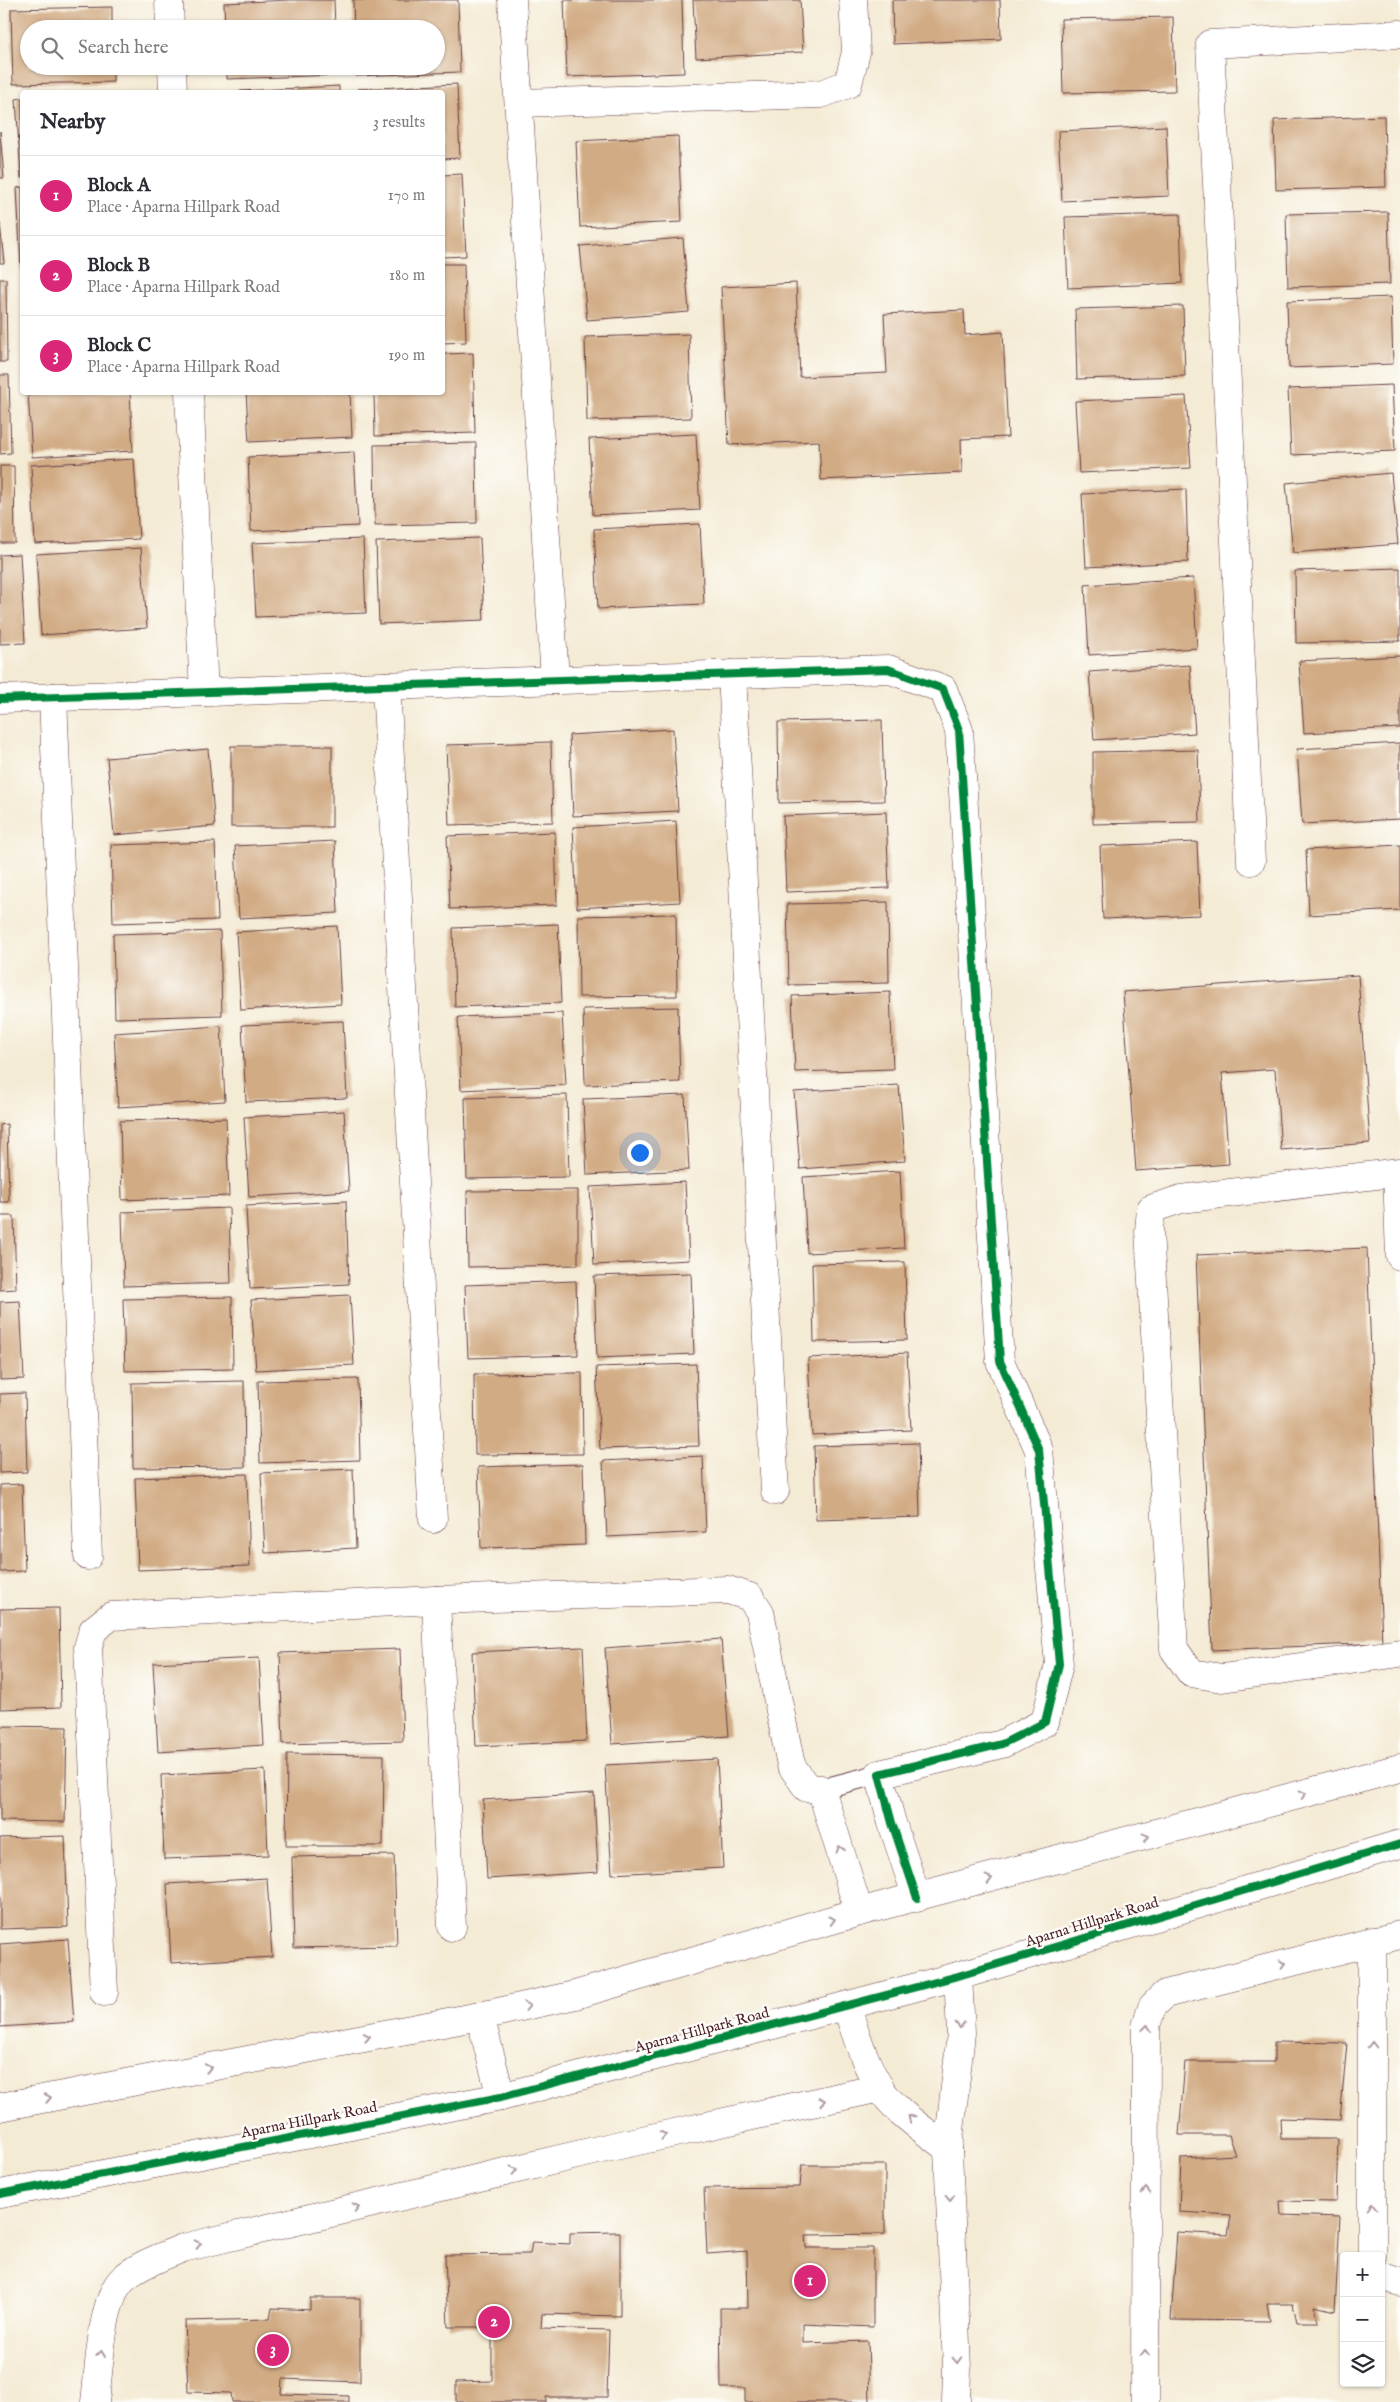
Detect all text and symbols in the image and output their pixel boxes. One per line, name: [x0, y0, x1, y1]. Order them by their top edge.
search box: [20, 20, 445, 75]
icon: search: [38, 34, 66, 62]
text: Search here: [78, 36, 169, 60]
text: Nearby: [40, 109, 105, 136]
text: 3 results: [373, 113, 425, 133]
text: Block A: [87, 174, 150, 198]
text: 1: [53, 186, 59, 206]
text: 170 m: [388, 186, 425, 206]
text: Place · Aparna Hillpark Road: [87, 198, 280, 218]
text: Block B: [87, 254, 150, 278]
text: 2: [52, 266, 60, 286]
text: 180 m: [389, 266, 425, 286]
text: Place · Aparna Hillpark Road: [87, 278, 280, 298]
text: Block C: [87, 334, 151, 358]
text: 3: [53, 346, 59, 366]
text: 190 m: [388, 346, 425, 366]
text: Place · Aparna Hillpark Road: [87, 358, 280, 378]
your location: [627, 1140, 653, 1166]
one-way arrow: [1298, 1790, 1307, 1800]
one-way arrow: [1142, 1832, 1150, 1842]
one-way arrow: [836, 1845, 846, 1853]
one-way arrow: [985, 1874, 994, 1885]
street label: Aparna Hillpark Road: [1022, 1892, 1162, 1952]
one-way arrow: [827, 1916, 836, 1926]
one-way arrow: [1278, 1959, 1287, 1970]
one-way arrow: [522, 2001, 531, 2012]
street label: Aparna Hillpark Road: [632, 2003, 772, 2057]
one-way arrow: [955, 2021, 966, 2029]
one-way arrow: [1141, 2024, 1152, 2032]
one-way arrow: [363, 2033, 372, 2043]
one-way arrow: [1367, 2040, 1377, 2048]
one-way arrow: [203, 2063, 212, 2073]
one-way arrow: [44, 2093, 52, 2103]
one-way arrow: [817, 2096, 826, 2107]
street label: Aparna Hillpark Road: [238, 2097, 380, 2143]
one-way arrow: [907, 2115, 916, 2124]
one-way arrow: [658, 2131, 667, 2141]
one-way arrow: [510, 2165, 519, 2176]
one-way arrow: [1141, 2187, 1151, 2194]
one-way arrow: [945, 2194, 956, 2202]
one-way arrow: [352, 2202, 361, 2213]
one-way arrow: [1367, 2203, 1377, 2210]
one-way arrow: [194, 2239, 203, 2250]
map controls: [1340, 2252, 1385, 2387]
button: +: [1340, 2252, 1385, 2297]
pin: 1: [794, 2262, 826, 2300]
button: −: [1340, 2297, 1385, 2342]
pin: 2: [478, 2303, 510, 2341]
pin: 3: [257, 2331, 289, 2369]
button: layers: [1340, 2342, 1385, 2387]
one-way arrow: [95, 2349, 106, 2357]
one-way arrow: [1140, 2349, 1150, 2357]
one-way arrow: [952, 2357, 962, 2365]

